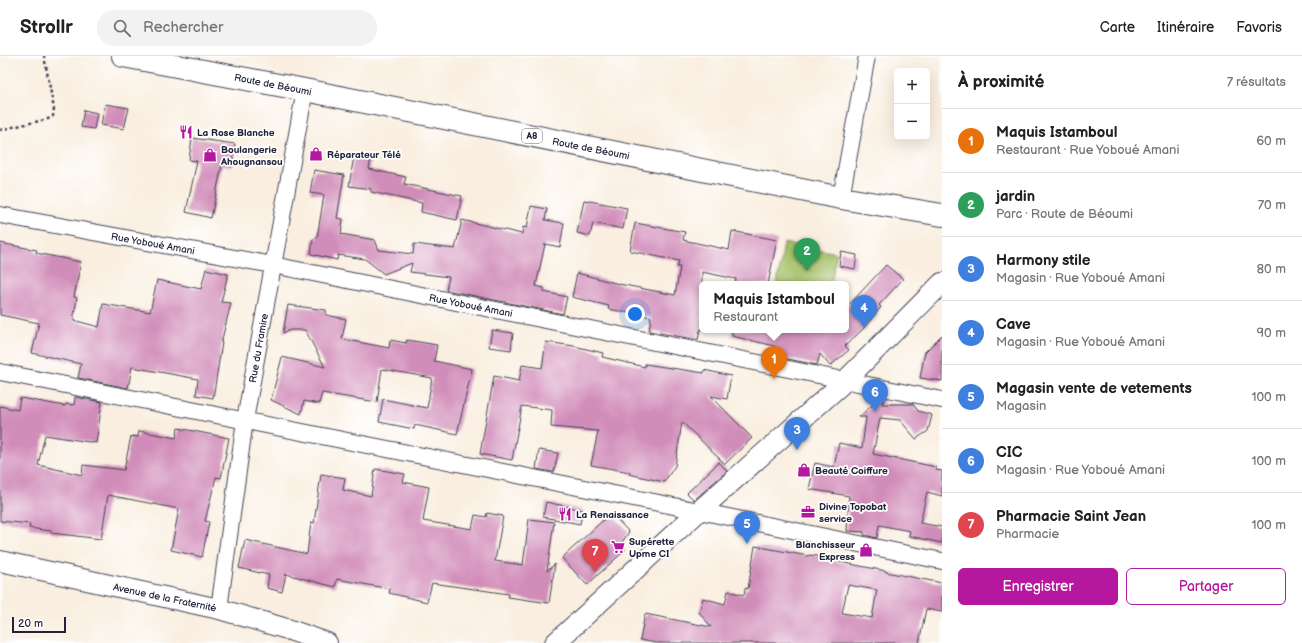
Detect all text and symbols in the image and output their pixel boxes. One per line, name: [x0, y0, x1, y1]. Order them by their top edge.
search box: [97, 10, 377, 46]
text: Strollr: [20, 16, 73, 39]
icon: search: [111, 17, 133, 39]
text: Rechercher: [143, 18, 223, 37]
text: Carte: [1100, 19, 1135, 36]
text: Itinéraire: [1157, 19, 1214, 36]
text: Favoris: [1236, 19, 1282, 36]
map controls: [894, 68, 930, 140]
button: +: [894, 68, 930, 104]
street label: Route de Béoumi: [233, 72, 313, 98]
text: À proximité: [958, 72, 1044, 92]
text: 7 résultats: [1227, 74, 1286, 90]
button: −: [894, 104, 930, 140]
text: Maquis Istamboul: [996, 123, 1117, 142]
restaurant icon: La Rose Blanche: [178, 124, 194, 140]
place label: La Rose Blanche: [197, 127, 275, 139]
road number: A8: [522, 129, 542, 143]
text: 1: [968, 133, 974, 149]
text: 60 m: [1256, 133, 1286, 149]
street label: Route de Béoumi: [551, 136, 631, 162]
text: Restaurant · Rue Yoboué Amani: [996, 142, 1180, 158]
place label: Boulangerie Ahougnansou: [220, 144, 283, 168]
shop icon: Réparateur Télé: [308, 146, 324, 162]
shop icon: Boulangerie Ahougnansou: [202, 147, 218, 163]
place label: Réparateur Télé: [327, 149, 401, 161]
text: jardin: [996, 187, 1035, 206]
text: 2: [967, 197, 975, 213]
text: 70 m: [1258, 197, 1286, 213]
text: Parc · Route de Béoumi: [996, 206, 1133, 222]
street label: Rue Yoboué Amani: [110, 231, 196, 257]
pin: 2: [794, 238, 820, 271]
text: Harmony stile: [996, 251, 1090, 270]
text: 3: [967, 261, 975, 277]
text: 80 m: [1257, 261, 1286, 277]
text: Magasin · Rue Yoboué Amani: [996, 270, 1165, 286]
popup: [699, 281, 849, 333]
text: Maquis Istamboul: [713, 290, 835, 309]
street label: Rue Yoboué Amani: [428, 292, 514, 320]
pin: 4: [851, 295, 877, 328]
your location: [625, 304, 645, 324]
text: Restaurant: [713, 309, 778, 325]
street label: Rue du Framire: [247, 312, 271, 384]
text: Cave: [996, 315, 1031, 334]
text: 4: [967, 325, 975, 341]
text: 90 m: [1257, 325, 1286, 341]
text: Magasin · Rue Yoboué Amani: [996, 334, 1165, 350]
pin: 1: [761, 346, 787, 379]
pin: 6: [862, 379, 888, 412]
text: Magasin vente de vetements: [996, 379, 1192, 398]
text: 5: [967, 389, 975, 405]
text: 100 m: [1251, 389, 1286, 405]
text: Magasin: [996, 398, 1046, 414]
pin: 3: [784, 417, 810, 450]
text: CIC: [996, 443, 1022, 462]
text: 6: [967, 453, 975, 469]
text: 100 m: [1251, 453, 1286, 469]
shop icon: Beauté Coiffure: [796, 462, 812, 478]
text: Magasin · Rue Yoboué Amani: [996, 462, 1165, 478]
place label: Beauté Coiffure: [815, 465, 888, 477]
place label: Divine Topobat service: [819, 501, 887, 525]
office icon: Divine Topobat service: [800, 504, 816, 520]
restaurant icon: La Renaissance: [557, 506, 573, 522]
text: Pharmacie Saint Jean: [996, 507, 1146, 526]
place label: La Renaissance: [576, 509, 649, 521]
pin: 5: [734, 511, 760, 544]
text: 7: [967, 517, 975, 533]
text: 100 m: [1251, 517, 1286, 533]
text: Pharmacie: [996, 526, 1059, 542]
place label: Supérette Upme CI: [629, 536, 674, 560]
pin: 7: [582, 539, 608, 572]
supermarket icon: Supérette Upme CI: [610, 539, 626, 555]
place label: Blanchisseur Express: [796, 539, 856, 563]
shop icon: Blanchisseur Express: [858, 542, 874, 558]
button: Enregistrer: [958, 568, 1118, 605]
button: Partager: [1126, 568, 1286, 605]
street label: Avenue de la Fraternité: [112, 581, 218, 615]
scale bar: [12, 615, 66, 634]
text: 20 m: [18, 617, 43, 630]

